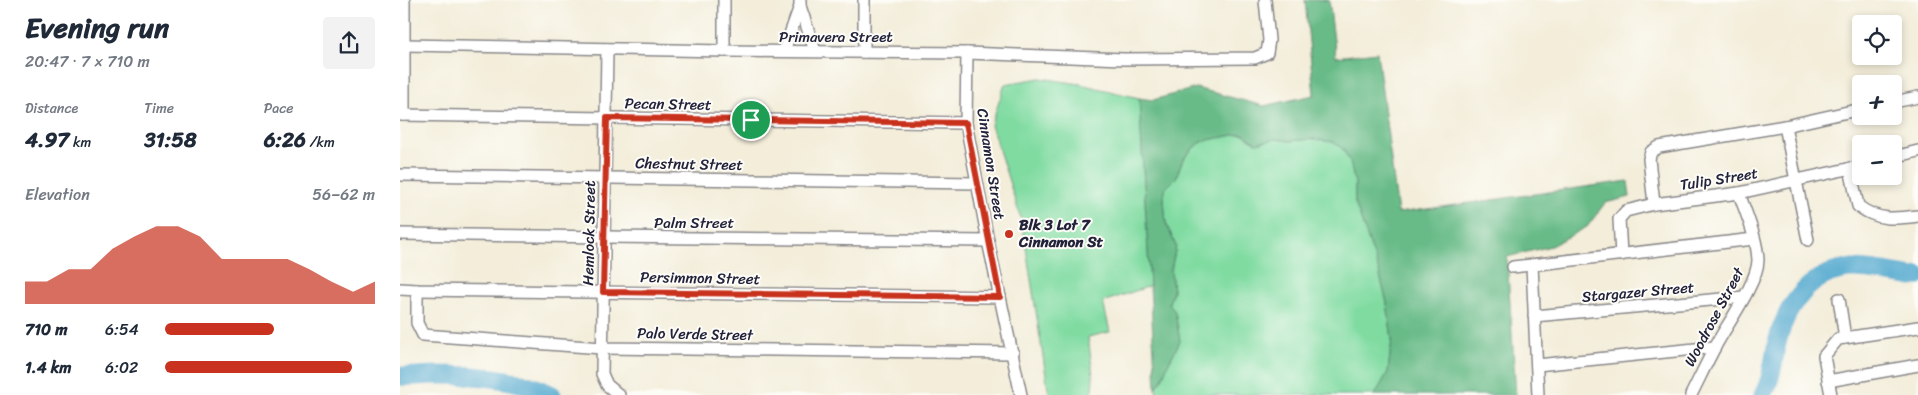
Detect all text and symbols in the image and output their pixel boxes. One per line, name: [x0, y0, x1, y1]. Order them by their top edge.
text: Evening run: [25, 3, 169, 52]
map controls: [1852, 15, 1902, 185]
button: locate: [1852, 15, 1902, 65]
button: share: [323, 17, 375, 69]
street label: Primavera Street: [779, 24, 893, 50]
text: 20:47 · 7 × 710 m: [25, 47, 150, 76]
button: +: [1852, 75, 1902, 125]
street label: Pecan Street: [624, 90, 712, 118]
text: Distance: [25, 96, 78, 121]
text: Time: [144, 96, 174, 121]
text: Pace: [264, 96, 293, 121]
pin: [730, 99, 772, 141]
icon: arrive: [737, 106, 765, 134]
street label: Cinnamon Street: [969, 107, 1013, 222]
text: 4.97: [25, 121, 69, 159]
text: 31:58: [144, 121, 197, 159]
text: 6:26: [264, 121, 306, 159]
text: km: [69, 130, 91, 155]
text: /km: [306, 130, 335, 155]
button: −: [1852, 135, 1902, 185]
street label: Chestnut Street: [635, 150, 743, 178]
street label: Tulip Street: [1678, 160, 1760, 198]
text: Elevation: [25, 180, 90, 209]
text: 56–62 m: [312, 180, 375, 209]
street label: Hemlock Street: [575, 180, 603, 286]
street label: Palm Street: [654, 210, 734, 236]
place label: Blk 3 Lot 7 Cinnamon St: [1018, 212, 1104, 255]
marker: Blk 3 Lot 7 Cinnamon St: [1003, 228, 1015, 240]
street label: Woodrose Street: [1677, 262, 1752, 371]
street label: Persimmon Street: [640, 264, 761, 292]
street label: Stargazer Street: [1581, 274, 1696, 310]
text: 710 m: [25, 315, 68, 344]
text: 6:54: [105, 315, 139, 344]
street label: Palo Verde Street: [637, 320, 754, 348]
text: 1.4 km: [25, 353, 72, 382]
text: 6:02: [105, 353, 138, 382]

